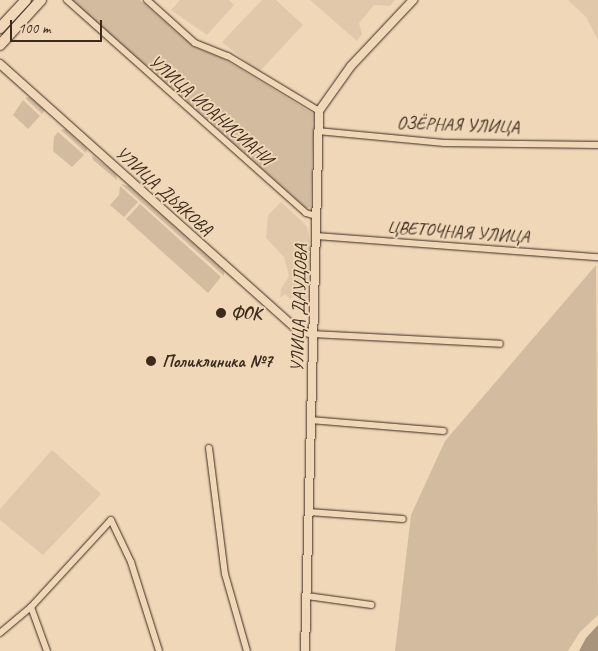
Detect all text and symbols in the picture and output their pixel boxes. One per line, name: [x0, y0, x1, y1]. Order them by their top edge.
scale bar: [12, 10, 105, 42]
text: 100 m: [18, 19, 50, 38]
street label: УЛИЦА ИОАНИСИАНИ: [145, 50, 277, 170]
street label: ОЗЁРНАЯ УЛИЦА: [397, 112, 519, 138]
street label: УЛИЦА ДЬЯКОВА: [111, 142, 217, 240]
street label: ЦВЕТОЧНАЯ УЛИЦА: [386, 216, 530, 248]
street label: УЛИЦА ДАУДОВА: [286, 243, 312, 373]
place label: ФОК: [231, 302, 262, 324]
marker: ФОК: [215, 307, 227, 319]
place label: Поликлиника №7: [162, 350, 272, 372]
marker: Поликлиника №7: [144, 354, 158, 368]

